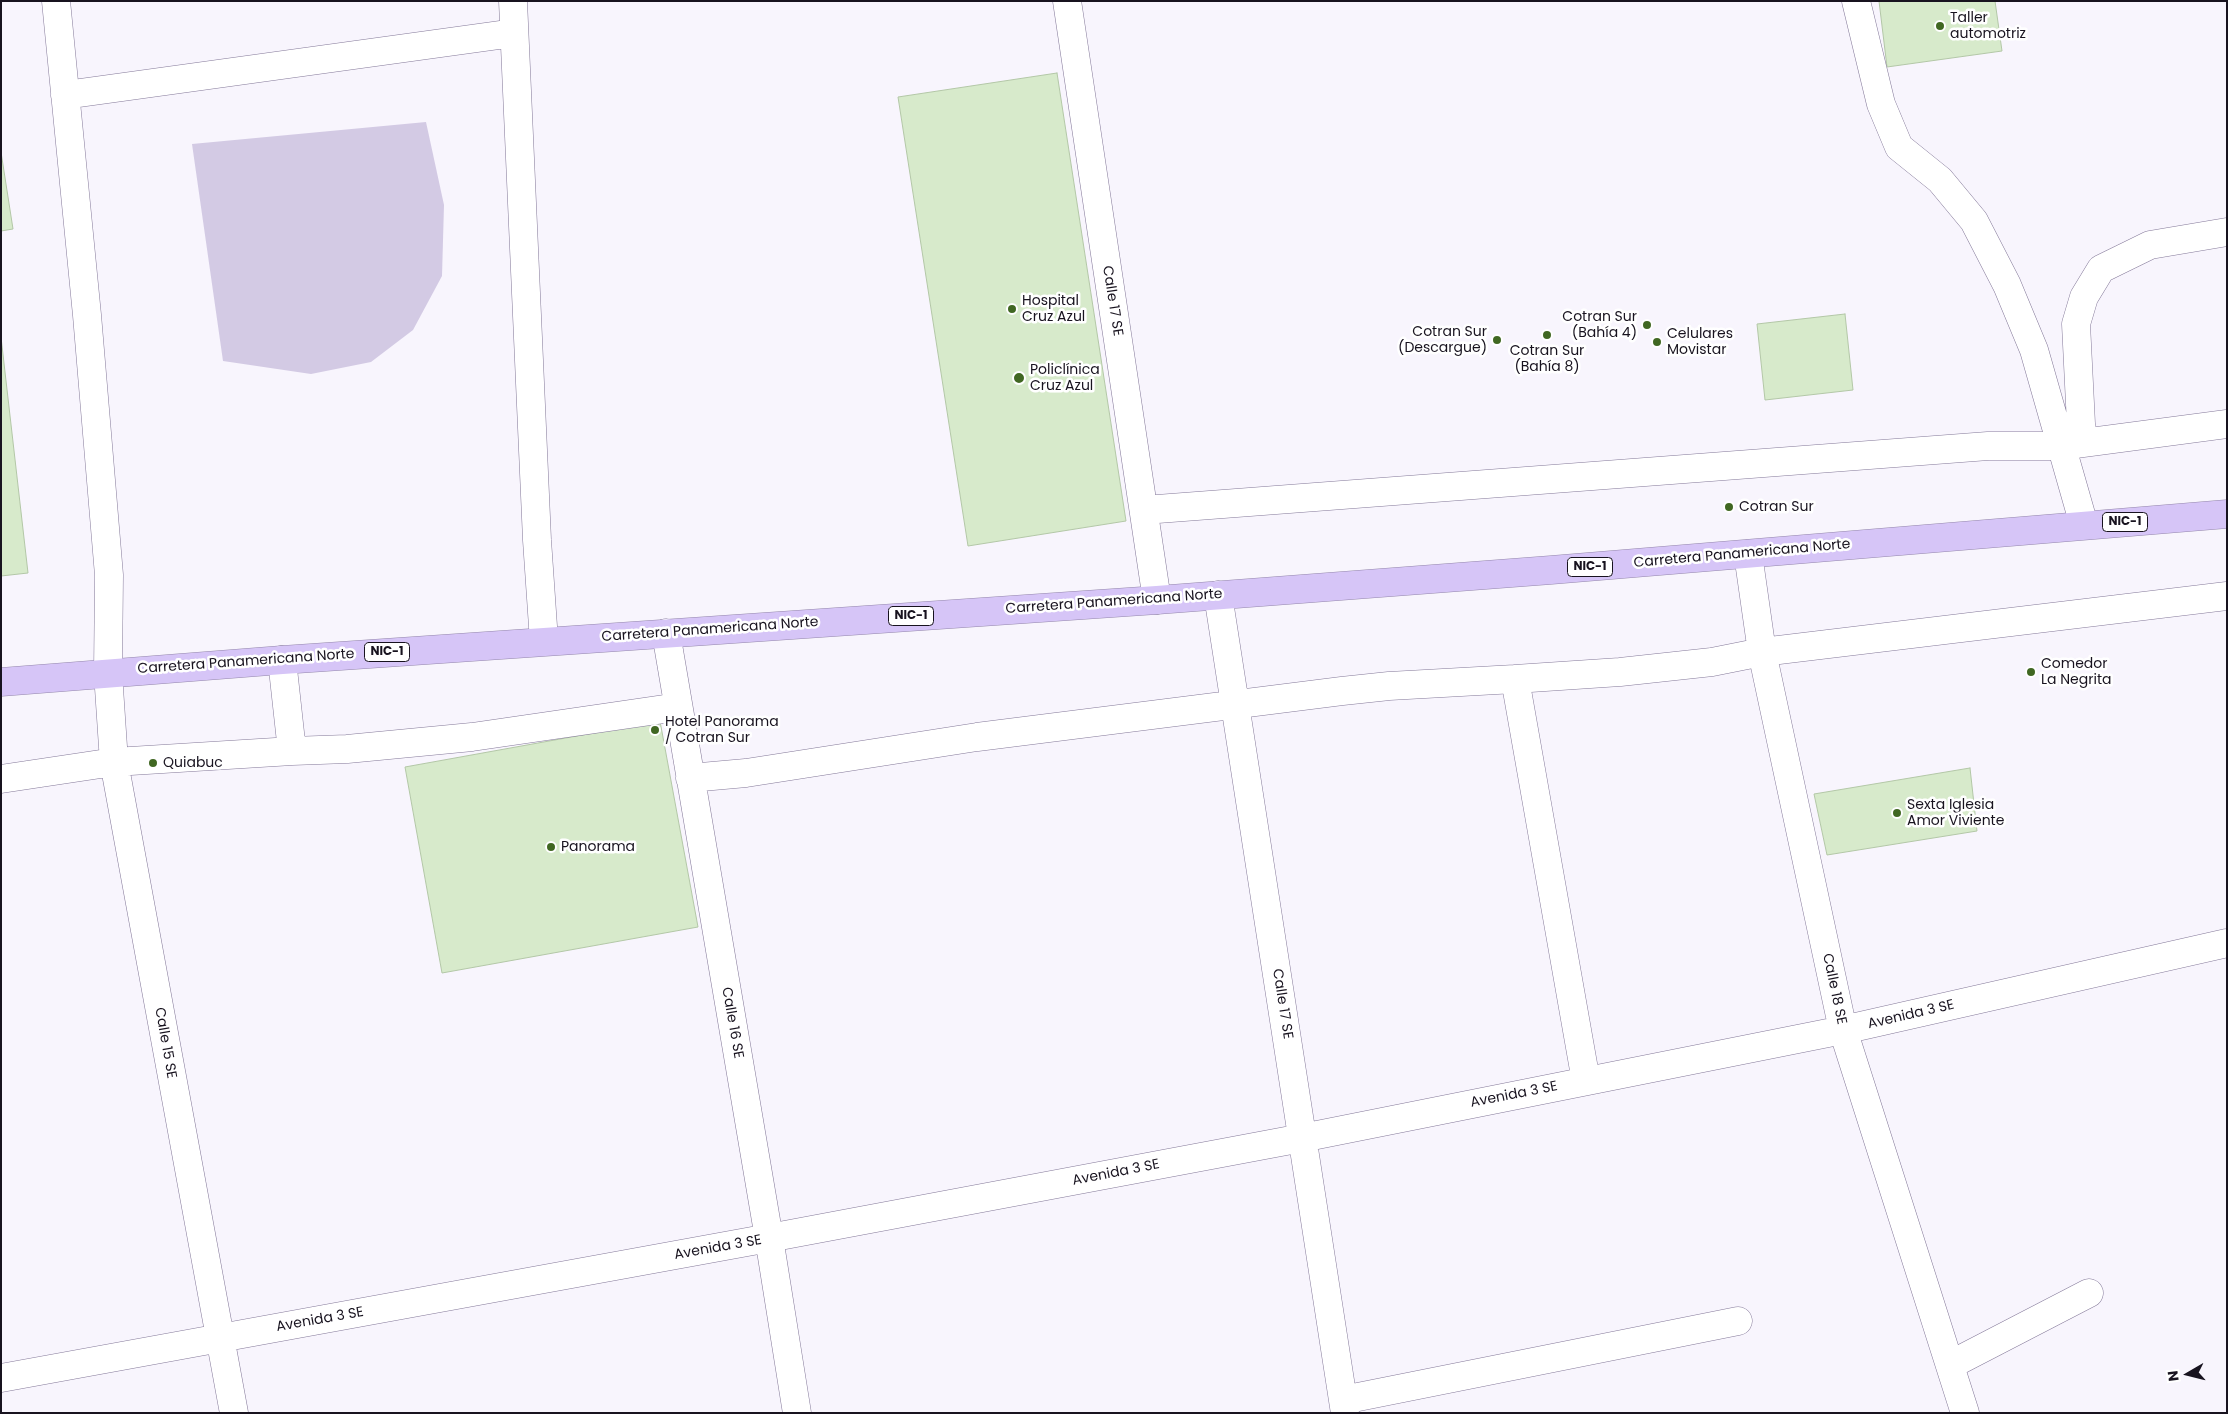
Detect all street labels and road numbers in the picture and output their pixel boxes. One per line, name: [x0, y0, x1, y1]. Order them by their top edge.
street label: Calle 17 SE: [1098, 265, 1126, 337]
road number: NIC-1: [2102, 512, 2148, 532]
street label: Carretera Panamericana Norte: [1633, 536, 1851, 572]
road number: NIC-1: [1568, 558, 1612, 576]
street label: Carretera Panamericana Norte: [1005, 586, 1223, 618]
road number: NIC-1: [888, 606, 934, 626]
street label: Carretera Panamericana Norte: [601, 614, 819, 646]
road number: NIC-1: [364, 642, 410, 662]
street label: Carretera Panamericana Norte: [137, 646, 355, 678]
street label: Calle 18 SE: [1818, 952, 1850, 1026]
street label: Calle 17 SE: [1268, 968, 1296, 1040]
street label: Calle 16 SE: [717, 986, 747, 1060]
street label: Avenida 3 SE: [1866, 997, 1956, 1033]
street label: Calle 15 SE: [150, 1006, 180, 1080]
street label: Avenida 3 SE: [1469, 1078, 1559, 1112]
street label: Avenida 3 SE: [1071, 1156, 1161, 1190]
street label: Avenida 3 SE: [673, 1232, 763, 1264]
street label: Avenida 3 SE: [275, 1304, 365, 1336]

